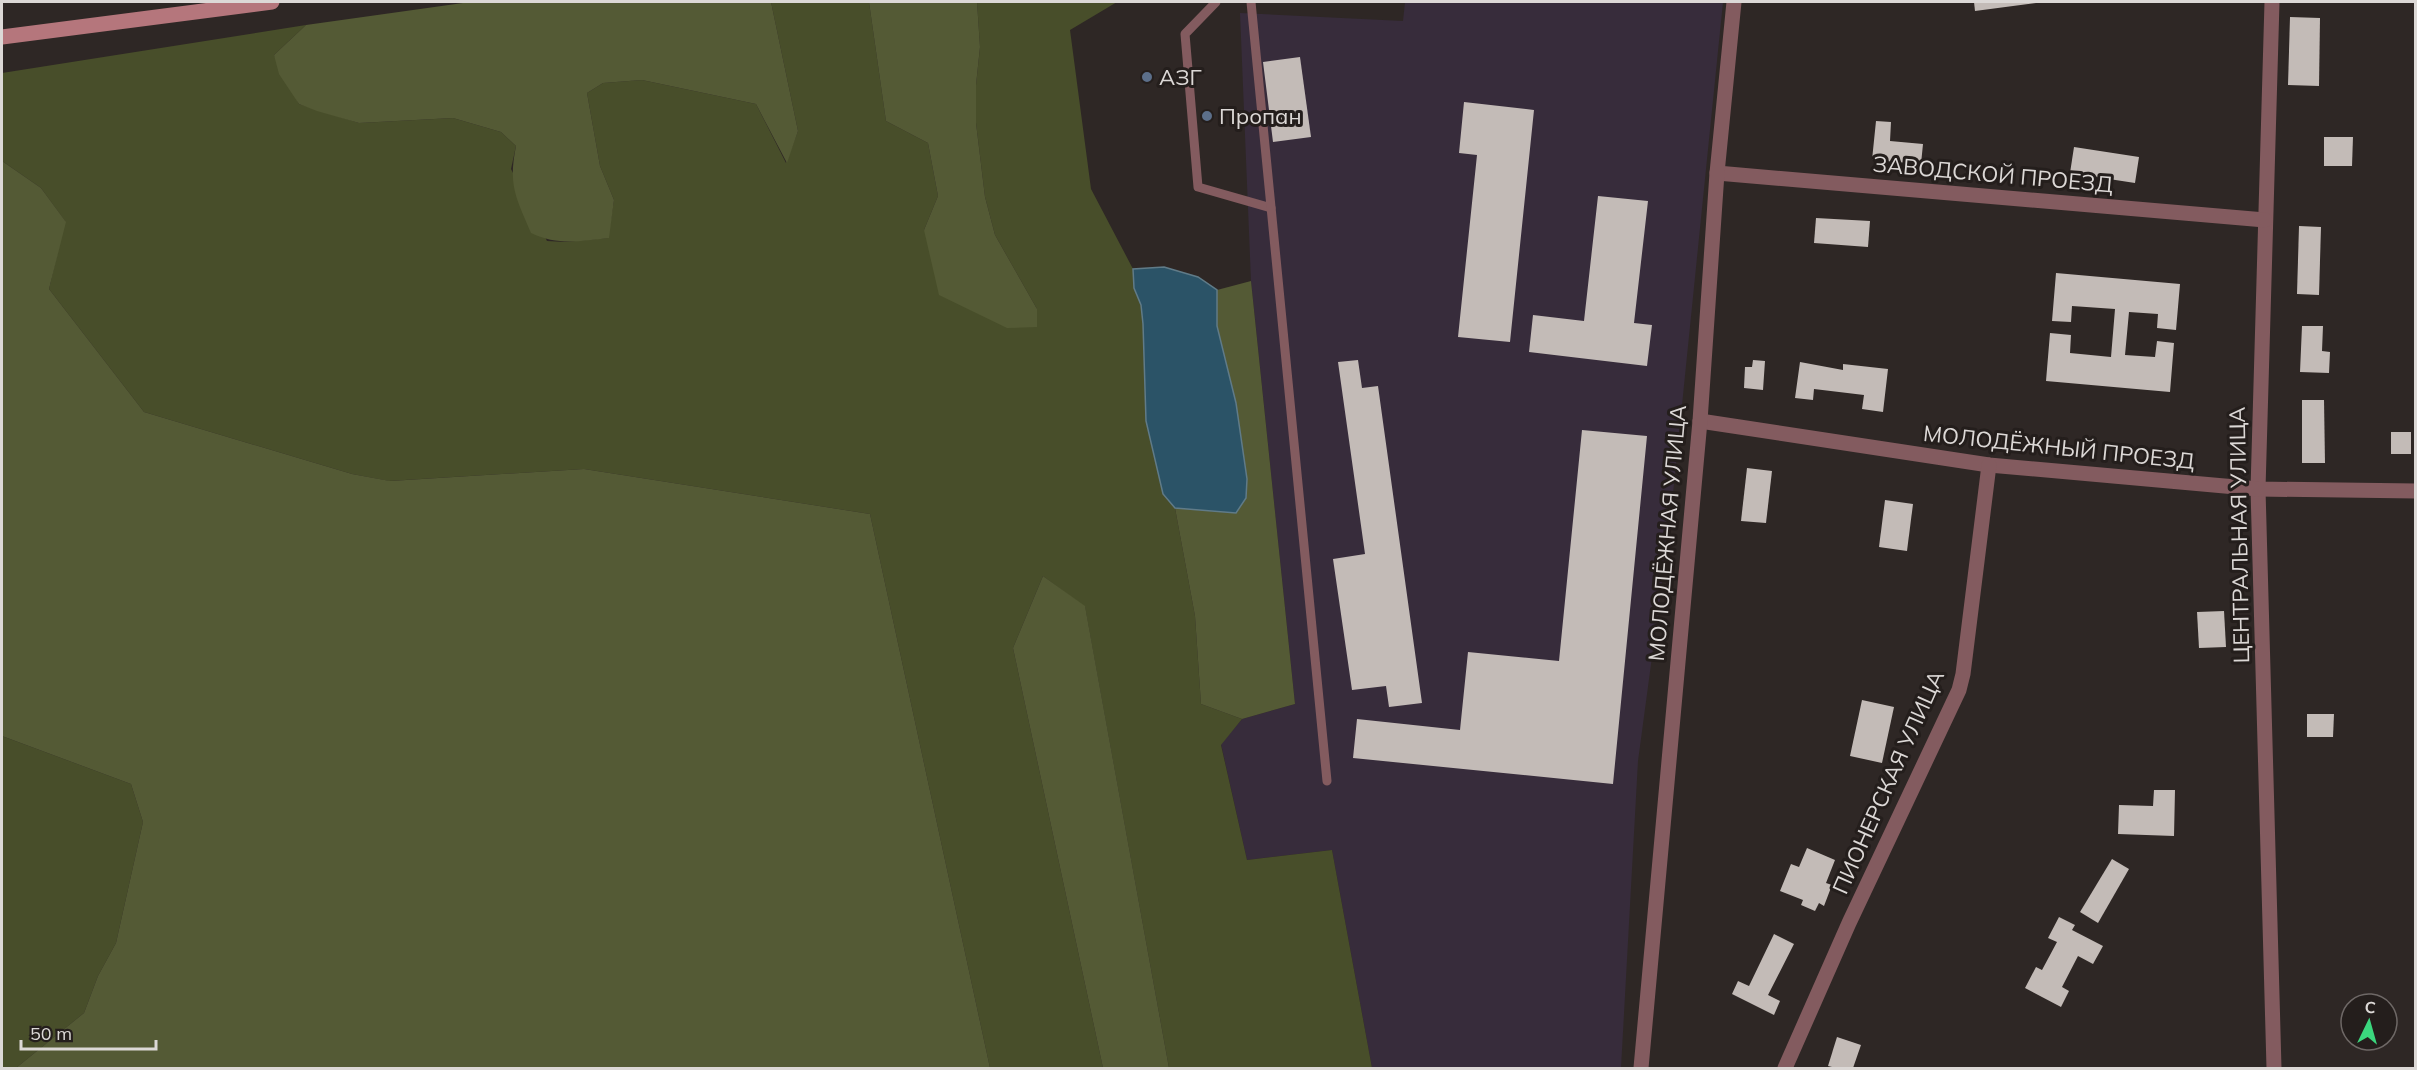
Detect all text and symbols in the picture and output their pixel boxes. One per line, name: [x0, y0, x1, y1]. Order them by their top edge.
place label: АЗГ: [1159, 63, 1202, 91]
marker: АЗГ: [1140, 70, 1154, 84]
place label: Пропан: [1219, 102, 1302, 130]
marker: Пропан: [1200, 109, 1214, 123]
street label: ЗАВОДСКОЙ ПРОЕЗД: [1872, 150, 2115, 198]
street label: МОЛОДЁЖНАЯ УЛИЦА: [1642, 404, 1692, 662]
street label: ЦЕНТРАЛЬНАЯ УЛИЦА: [2223, 406, 2255, 664]
street label: МОЛОДЁЖНЫЙ ПРОЕЗД: [1922, 419, 2196, 475]
street label: ПИОНЕРСКАЯ УЛИЦА: [1826, 666, 1950, 898]
north arrow: [2339, 992, 2399, 1052]
text: С: [2364, 997, 2377, 1017]
scale bar: [21, 1013, 156, 1051]
text: 50 m: [30, 1022, 72, 1045]

